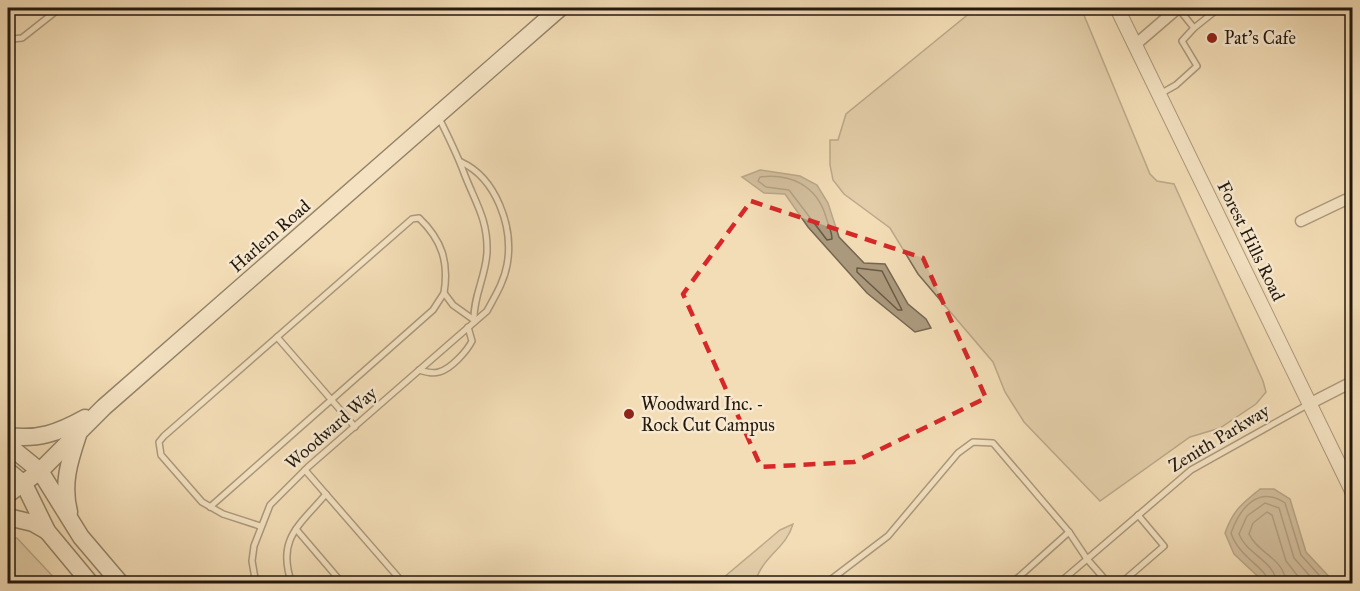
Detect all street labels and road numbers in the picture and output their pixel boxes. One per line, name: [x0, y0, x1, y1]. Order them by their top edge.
street label: Forest Hills Road: [1213, 178, 1289, 304]
street label: Harlem Road: [225, 195, 315, 277]
street label: Woodward Way: [281, 382, 382, 474]
street label: Zenith Parkway: [1165, 399, 1274, 477]

